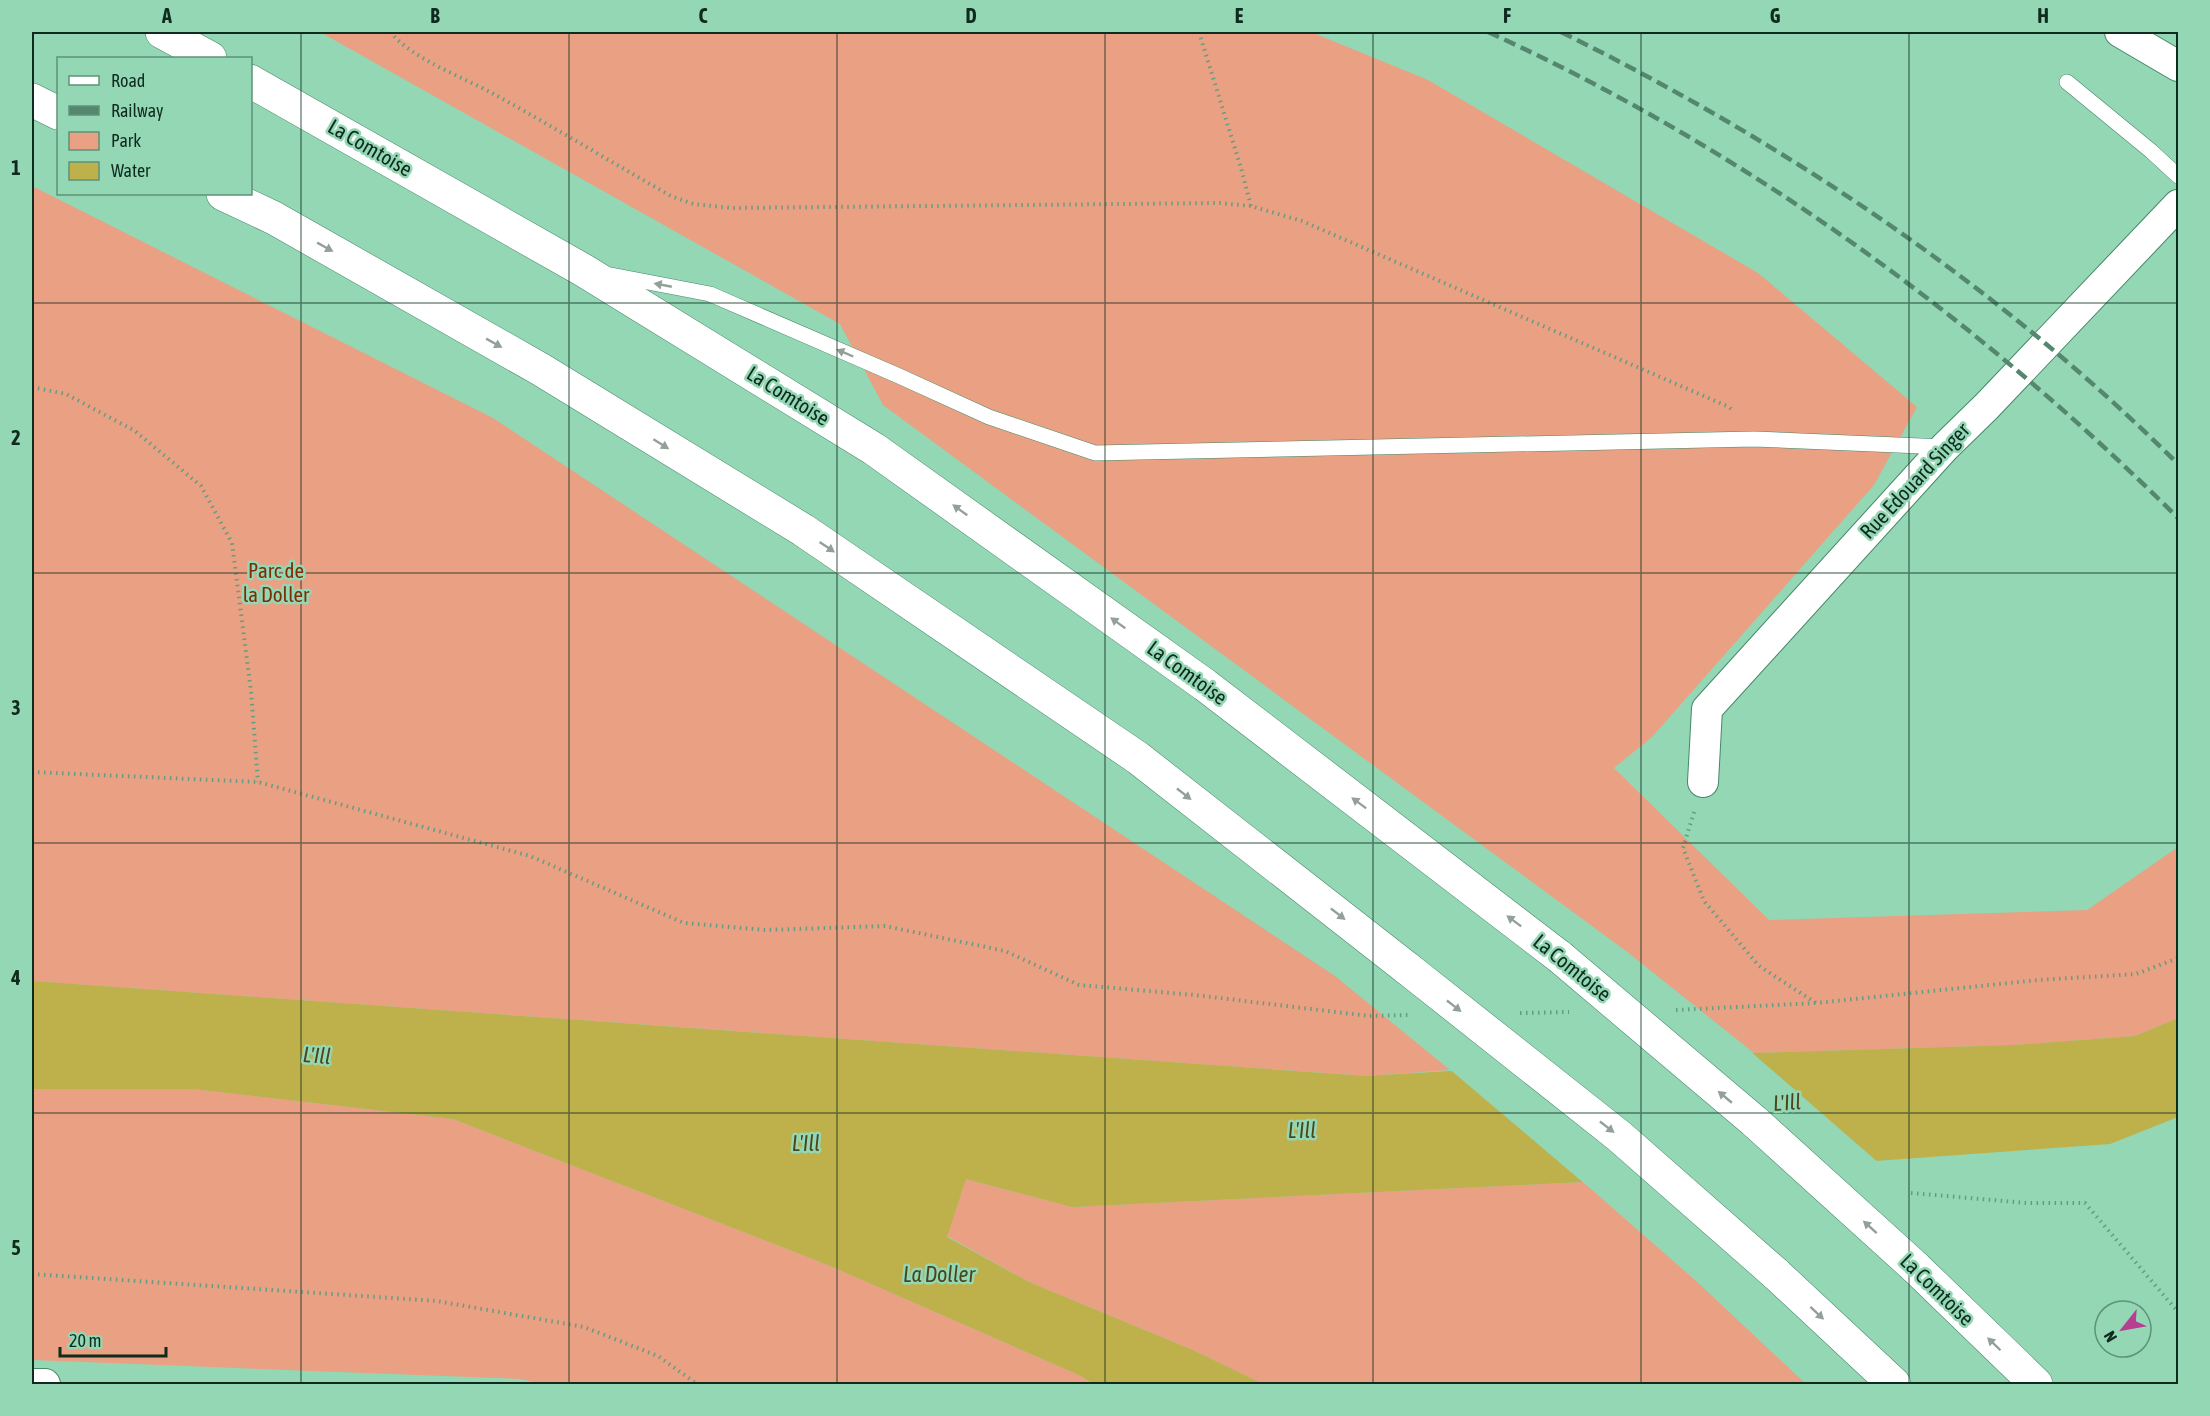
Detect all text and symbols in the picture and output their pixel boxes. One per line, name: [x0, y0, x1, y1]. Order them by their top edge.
text: A: [161, 4, 172, 27]
text: B: [430, 4, 440, 27]
text: C: [699, 4, 708, 27]
text: D: [965, 4, 977, 27]
text: E: [1235, 4, 1244, 27]
text: F: [1503, 4, 1511, 27]
text: G: [1770, 4, 1781, 27]
text: H: [2037, 4, 2049, 27]
legend: [57, 57, 252, 195]
text: Road: [111, 70, 145, 91]
text: Railway: [111, 100, 163, 121]
street label: La Comtoise: [324, 114, 417, 181]
text: Park: [111, 130, 141, 151]
text: 1: [11, 156, 21, 179]
text: Water: [111, 160, 151, 181]
one-way arrow: [316, 242, 333, 252]
one-way arrow: [654, 280, 673, 289]
one-way arrow: [486, 338, 503, 348]
one-way arrow: [837, 348, 854, 357]
street label: La Comtoise: [743, 360, 834, 430]
street label: Rue Edouard Singer: [1855, 417, 1974, 543]
text: 2: [11, 426, 21, 449]
one-way arrow: [653, 438, 670, 449]
one-way arrow: [952, 504, 968, 516]
one-way arrow: [819, 541, 835, 552]
park label: Parc de la Doller: [243, 558, 310, 606]
one-way arrow: [1111, 618, 1126, 630]
street label: La Comtoise: [1143, 635, 1232, 709]
text: 3: [11, 696, 21, 719]
one-way arrow: [1177, 787, 1192, 799]
one-way arrow: [1351, 797, 1366, 809]
one-way arrow: [1330, 908, 1345, 920]
one-way arrow: [1506, 916, 1521, 928]
street label: La Comtoise: [1529, 929, 1616, 1006]
text: 4: [10, 966, 21, 989]
one-way arrow: [1446, 999, 1462, 1012]
water label: L'Ill: [302, 1041, 332, 1069]
water label: L'Ill: [1772, 1088, 1802, 1116]
one-way arrow: [1718, 1091, 1733, 1104]
water label: L'Ill: [1288, 1117, 1316, 1143]
one-way arrow: [1599, 1120, 1614, 1132]
water label: L'Ill: [792, 1130, 820, 1156]
one-way arrow: [1863, 1220, 1878, 1234]
text: 5: [11, 1236, 21, 1259]
street label: La Comtoise: [1896, 1248, 1979, 1330]
water label: La Doller: [903, 1261, 977, 1287]
north arrow: [2093, 1299, 2153, 1359]
one-way arrow: [1810, 1306, 1825, 1320]
scale bar: [60, 1320, 166, 1358]
text: N: [2100, 1328, 2120, 1345]
text: 20 m: [69, 1330, 101, 1351]
one-way arrow: [1987, 1337, 2001, 1351]

